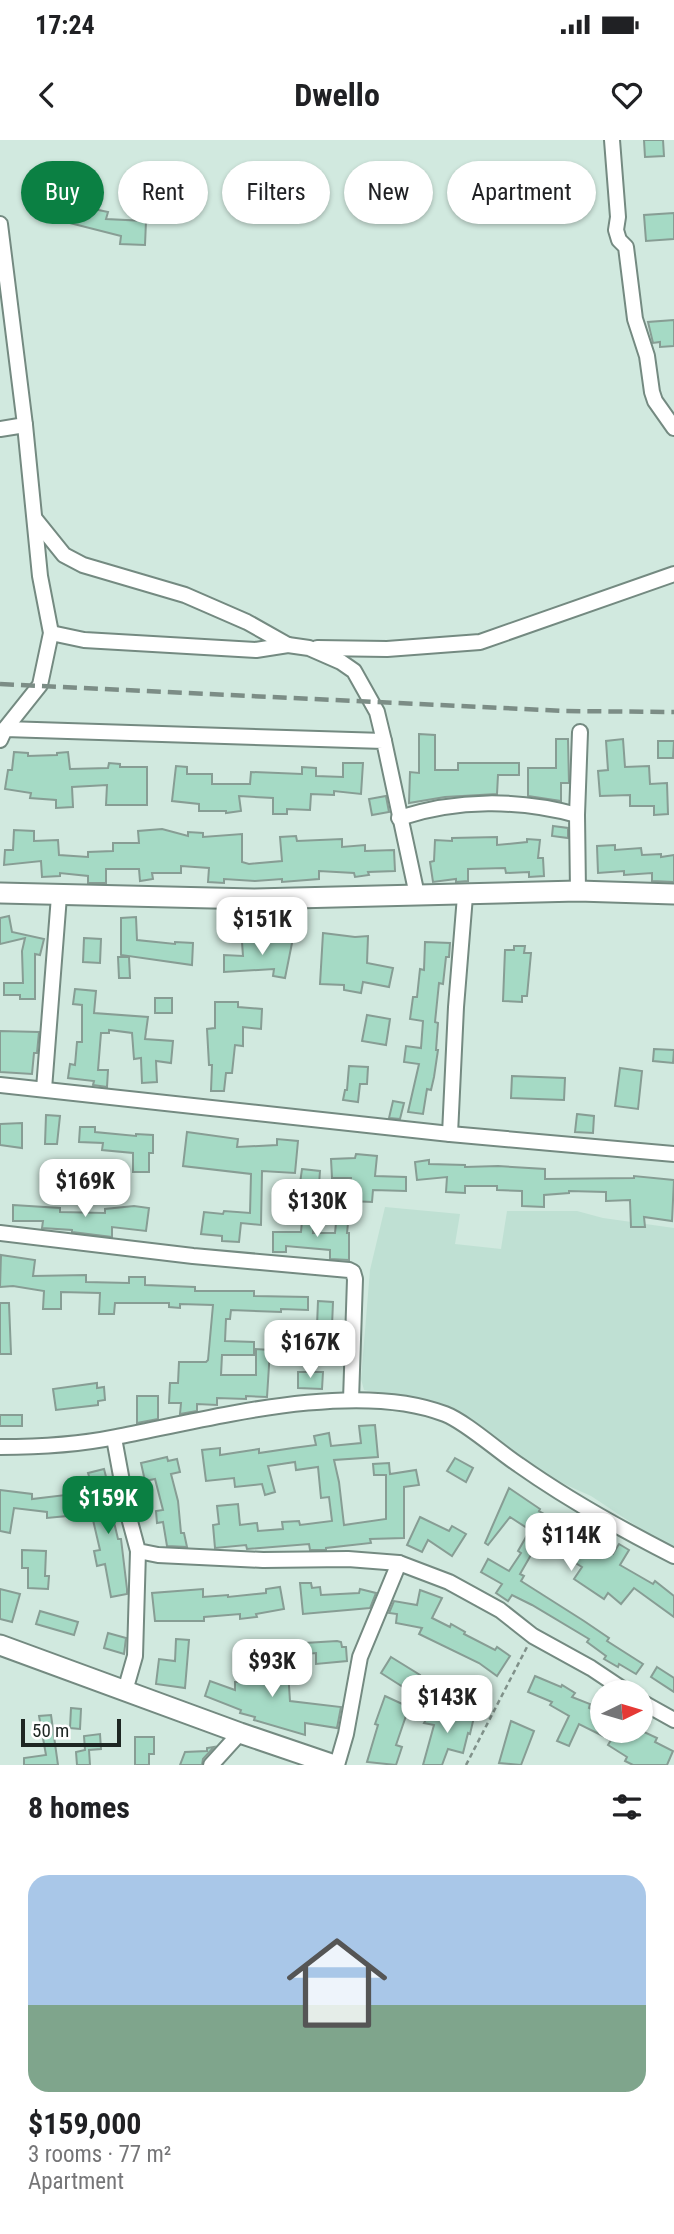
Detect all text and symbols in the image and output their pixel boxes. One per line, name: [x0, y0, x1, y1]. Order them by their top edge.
text: 17:24: [35, 10, 95, 40]
icon: back: [28, 76, 66, 114]
text: Dwello: [294, 76, 380, 114]
icon: heart: [608, 76, 646, 114]
chip: Buy: [21, 161, 104, 224]
chip: Rent: [118, 161, 208, 224]
chip: Filters: [222, 161, 330, 224]
chip: New: [344, 161, 433, 224]
chip: Apartment: [447, 161, 596, 224]
pin: $151K: [213, 898, 311, 957]
text: $151K: [232, 906, 292, 933]
pin: $169K: [36, 1160, 134, 1219]
text: $169K: [55, 1168, 115, 1195]
pin: $130K: [268, 1180, 366, 1239]
text: $130K: [287, 1188, 347, 1215]
pin: $167K: [261, 1320, 359, 1380]
text: $167K: [280, 1329, 340, 1356]
pin: $159K: [59, 1476, 157, 1536]
text: $159K: [78, 1485, 138, 1512]
pin: $114K: [522, 1514, 620, 1573]
text: $114K: [541, 1522, 601, 1549]
pin: $93K: [231, 1640, 313, 1699]
text: $93K: [248, 1648, 296, 1675]
pin: $143K: [398, 1676, 496, 1735]
north arrow: [590, 1680, 653, 1743]
map controls: [590, 1680, 653, 1743]
text: $143K: [417, 1684, 477, 1711]
scale bar: [21, 1716, 121, 1748]
text: 50 m: [32, 1719, 69, 1742]
icon: filters: [608, 1788, 646, 1826]
text: 8 homes: [28, 1790, 130, 1825]
icon: home: [274, 1920, 400, 2046]
text: $159,000: [28, 2106, 141, 2141]
text: 3 rooms · 77 m²: [28, 2141, 171, 2168]
text: Apartment: [28, 2168, 124, 2195]

